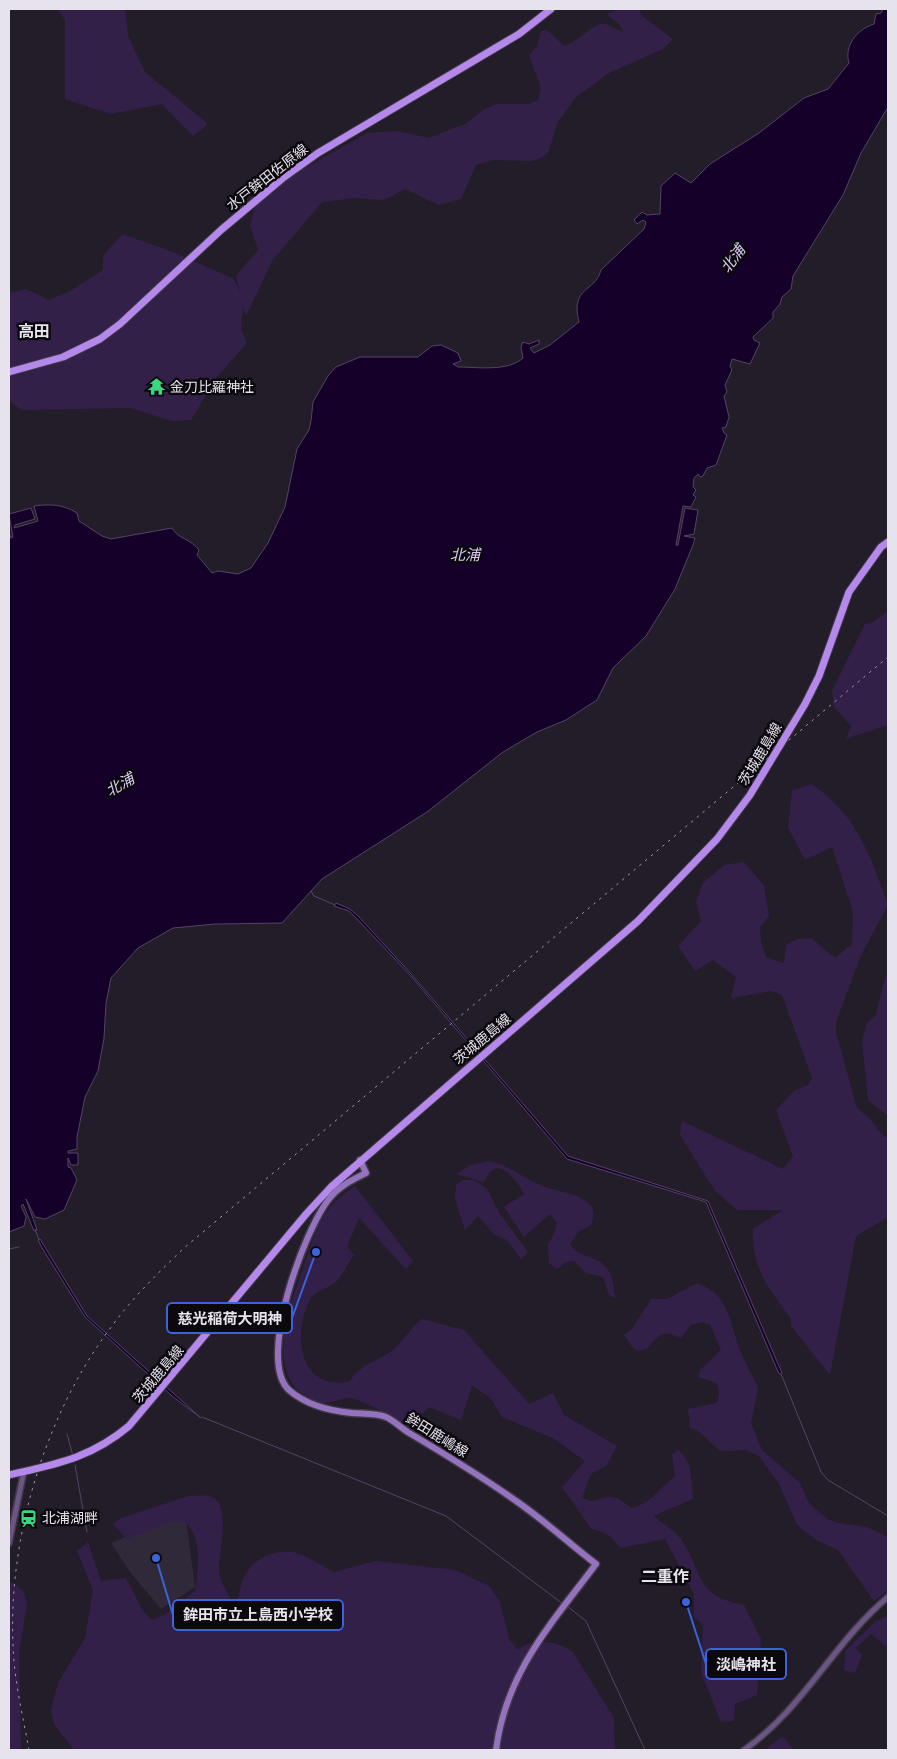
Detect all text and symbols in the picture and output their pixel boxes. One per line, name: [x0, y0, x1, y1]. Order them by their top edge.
street label: 水戸鉾田佐原線: [223, 141, 311, 214]
water label: 北浦: [717, 240, 750, 276]
district label: 高田: [18, 322, 50, 342]
temple icon: 金刀比羅神社: [146, 377, 166, 397]
place label: 金刀比羅神社: [170, 379, 254, 396]
water label: 北浦: [450, 546, 482, 564]
street label: 茨城鹿島線: [735, 720, 786, 789]
water label: 北浦: [103, 769, 139, 800]
street label: 茨城鹿島線: [450, 1010, 515, 1068]
callout: 慈光稲荷大明神: [167, 1303, 292, 1333]
text: 慈光稲荷大明神: [177, 1310, 283, 1328]
street label: 茨城鹿島線: [129, 1342, 187, 1407]
street label: 鉾田鹿嶋線: [403, 1410, 471, 1461]
station icon: 北浦湖畔: [18, 1508, 38, 1528]
place label: 北浦湖畔: [42, 1510, 98, 1527]
district label: 二重作: [641, 1567, 689, 1587]
callout: 鉾田市立上島西小学校: [173, 1600, 343, 1630]
text: 鉾田市立上島西小学校: [183, 1606, 333, 1624]
callout: 淡嶋神社: [706, 1649, 786, 1679]
text: 淡嶋神社: [716, 1656, 776, 1674]

